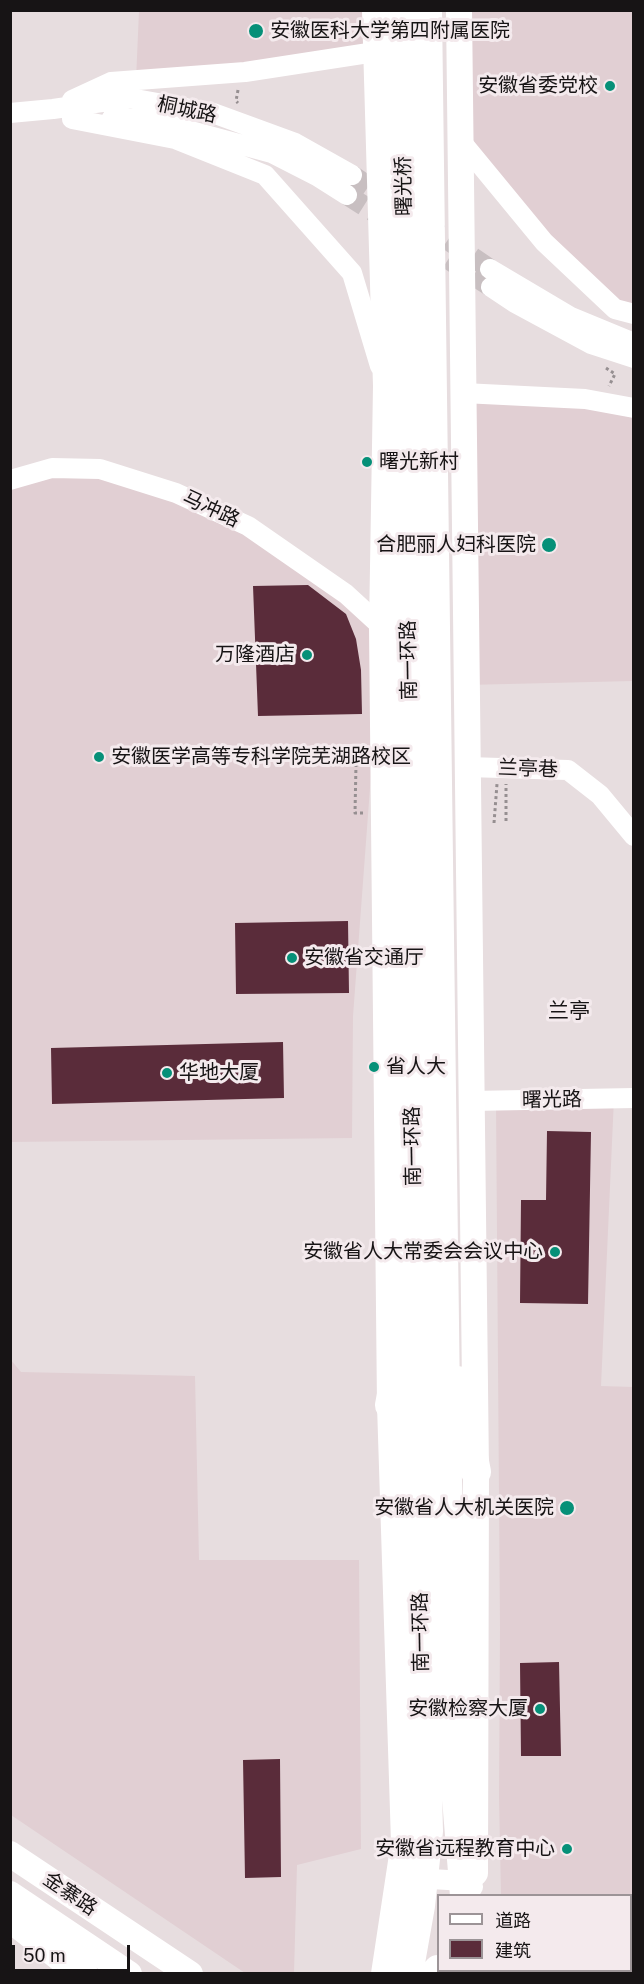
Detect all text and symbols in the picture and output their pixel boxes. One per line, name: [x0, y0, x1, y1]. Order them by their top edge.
place label: 安徽医科大学第四附属医院: [270, 19, 510, 43]
marker: 安徽医科大学第四附属医院: [247, 22, 265, 40]
place label: 安徽省委党校: [478, 74, 598, 98]
marker: 安徽省委党校: [603, 79, 617, 93]
street label: 桐城路: [155, 92, 219, 128]
street label: 曙光桥: [391, 156, 417, 216]
place label: 曙光新村: [379, 450, 459, 474]
marker: 曙光新村: [360, 455, 374, 469]
street label: 马冲路: [179, 485, 243, 533]
place label: 合肥丽人妇科医院: [376, 533, 536, 557]
marker: 合肥丽人妇科医院: [540, 536, 558, 554]
street label: 南一环路: [396, 620, 422, 700]
place label: 万隆酒店: [215, 643, 295, 667]
marker: 万隆酒店: [300, 648, 314, 662]
place label: 安徽医学高等专科学院芜湖路校区: [111, 745, 411, 769]
marker: 安徽医学高等专科学院芜湖路校区: [92, 750, 106, 764]
street label: 兰亭巷: [498, 756, 558, 782]
place label: 安徽省交通厅: [304, 946, 424, 970]
marker: 安徽省交通厅: [285, 951, 299, 965]
district label: 兰亭: [548, 999, 590, 1025]
place label: 省人大: [386, 1055, 446, 1079]
marker: 省人大: [367, 1060, 381, 1074]
place label: 华地大厦: [179, 1061, 259, 1085]
marker: 华地大厦: [160, 1066, 174, 1080]
street label: 曙光路: [522, 1087, 582, 1113]
street label: 南一环路: [400, 1106, 426, 1186]
place label: 安徽省人大常委会会议中心: [303, 1240, 543, 1264]
marker: 安徽省人大常委会会议中心: [548, 1245, 562, 1259]
place label: 安徽省人大机关医院: [374, 1496, 554, 1520]
marker: 安徽省人大机关医院: [558, 1499, 576, 1517]
street label: 南一环路: [408, 1592, 434, 1672]
place label: 安徽检察大厦: [408, 1697, 528, 1721]
marker: 安徽检察大厦: [533, 1702, 547, 1716]
place label: 安徽省远程教育中心: [375, 1837, 555, 1861]
marker: 安徽省远程教育中心: [560, 1842, 574, 1856]
street label: 金寨路: [38, 1867, 102, 1921]
legend: [437, 1894, 632, 1972]
text: 道路: [495, 1910, 531, 1931]
scale bar: [15, 1933, 134, 1971]
text: 建筑: [495, 1940, 531, 1961]
text: 50 m: [23, 1945, 66, 1966]

